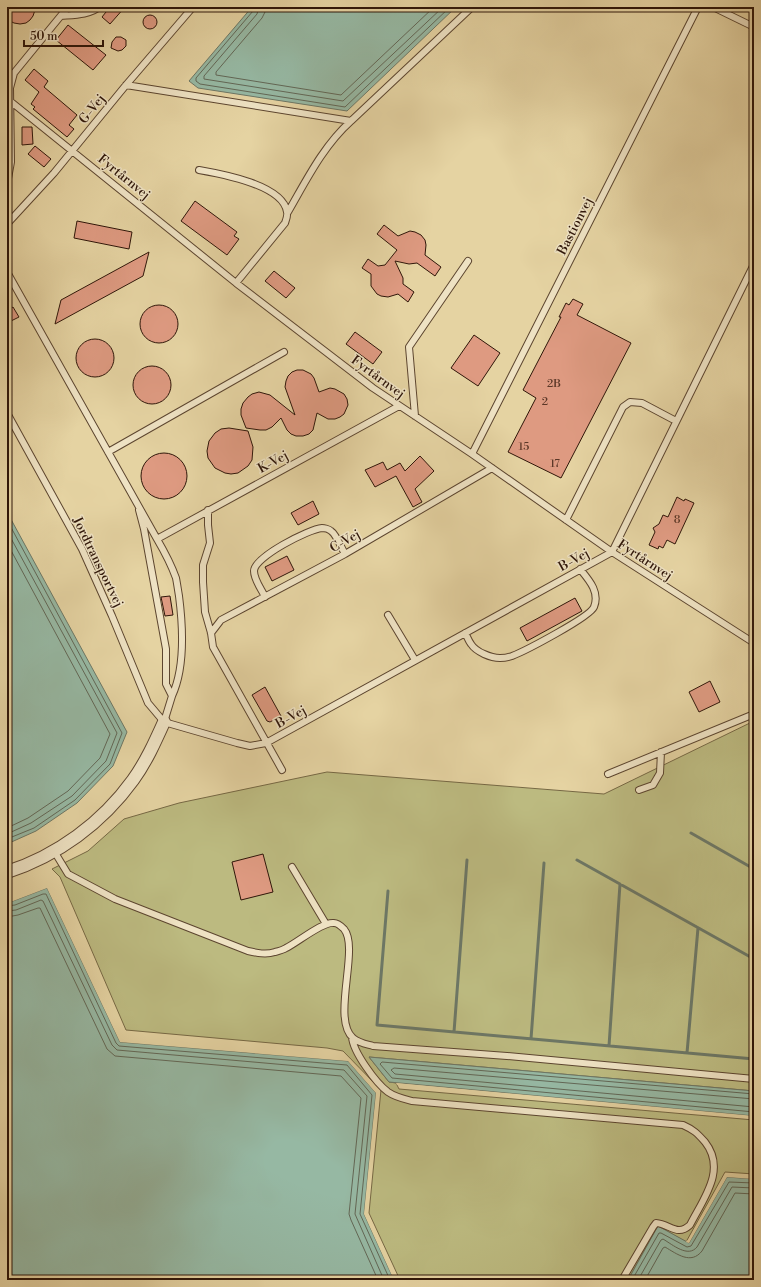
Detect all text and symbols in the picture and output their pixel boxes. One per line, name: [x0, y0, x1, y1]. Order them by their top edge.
scale bar: [24, 22, 103, 48]
text: 50 m: [30, 29, 58, 44]
street label: G-Vej: [75, 91, 109, 127]
street label: Fyrtårnvej: [95, 151, 153, 203]
street label: Bastionvej: [553, 195, 596, 258]
street label: Fyrtårnvej: [348, 352, 408, 402]
house number: 2B: [547, 377, 561, 391]
house number: 2: [542, 395, 548, 409]
house number: 15: [519, 440, 529, 454]
street label: K-Vej: [255, 447, 291, 477]
house number: 17: [550, 457, 560, 471]
street label: Jordtransportvej: [69, 513, 127, 610]
house number: 8: [674, 513, 681, 527]
street label: C-Vej: [327, 526, 363, 556]
street label: Fyrtårnvej: [614, 536, 676, 584]
street label: B-Vej: [555, 545, 592, 575]
street label: B-Vej: [272, 702, 309, 732]

